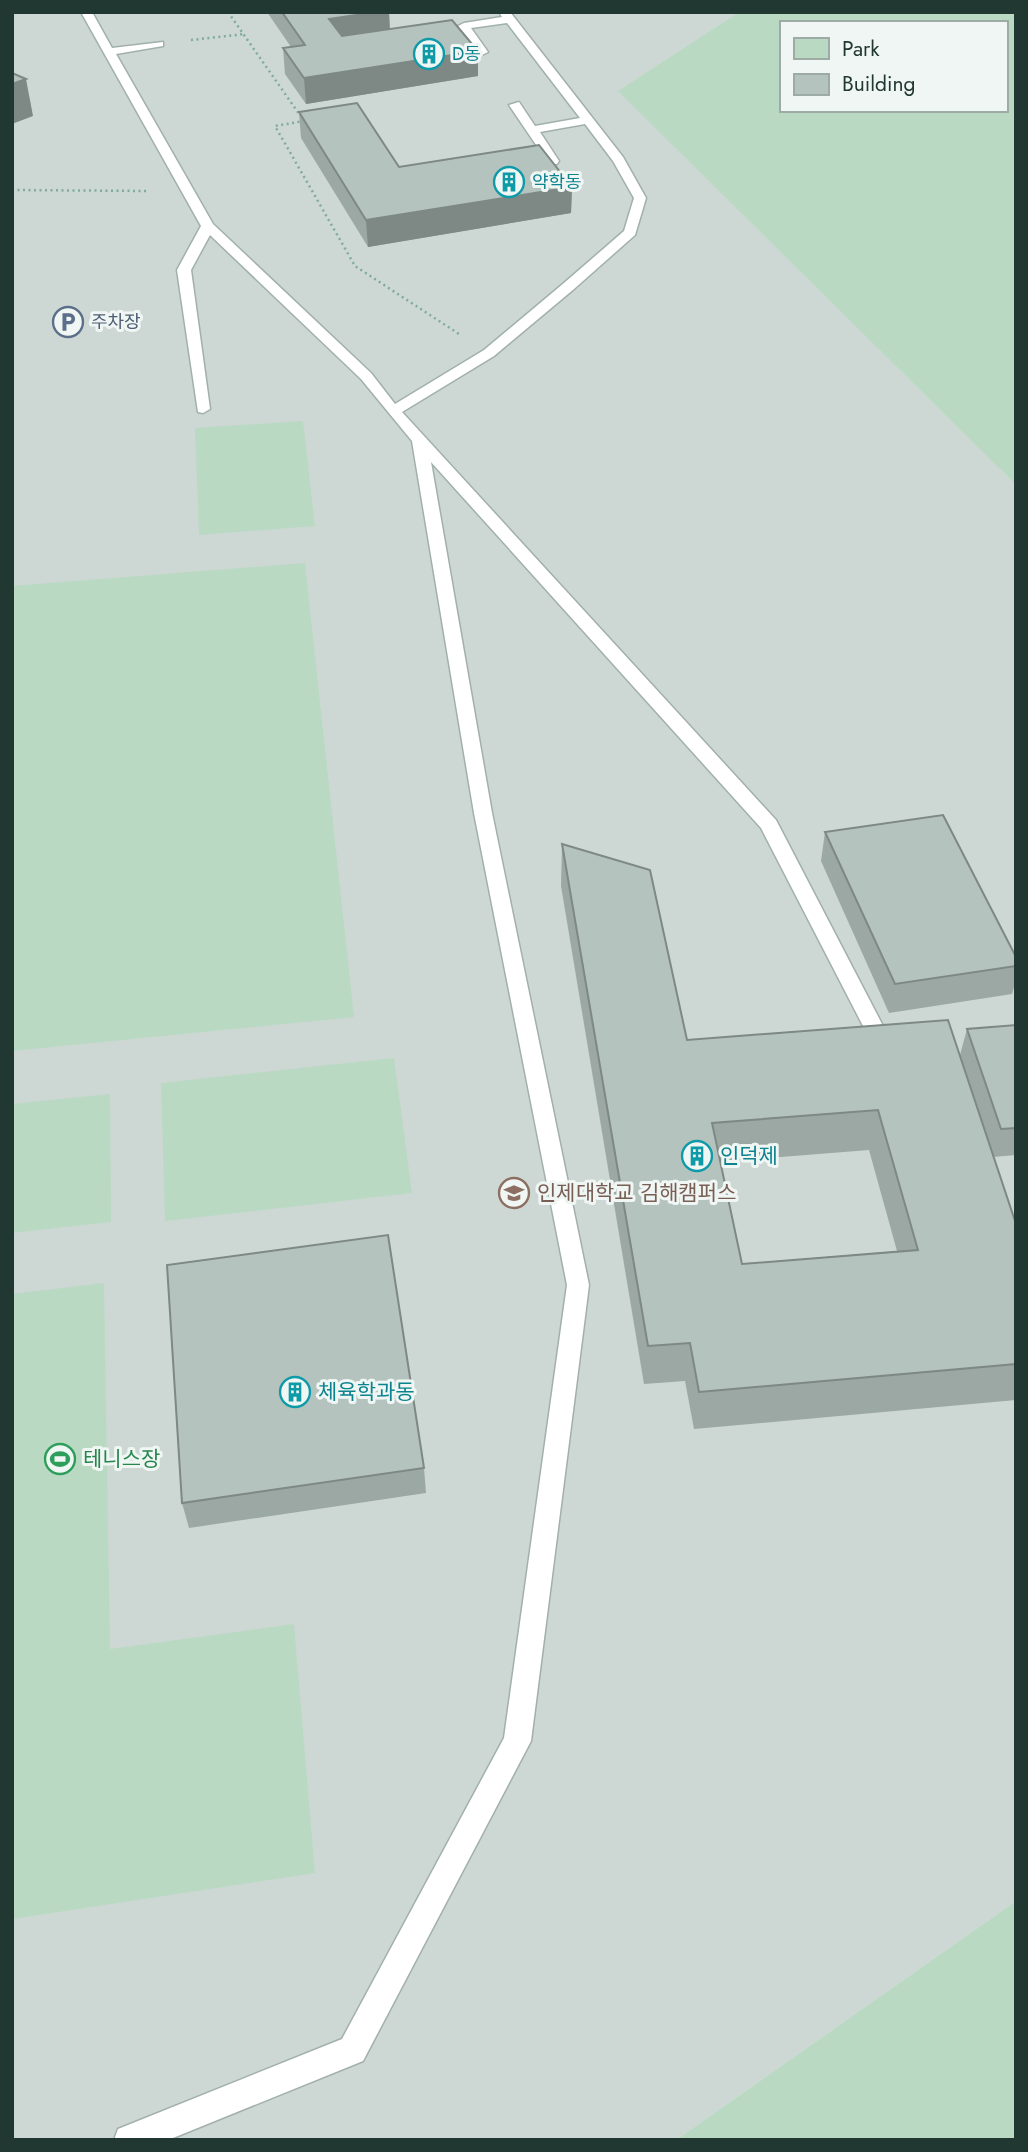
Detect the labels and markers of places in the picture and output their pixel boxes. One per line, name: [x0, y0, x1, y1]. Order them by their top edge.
building icon: D동: [412, 37, 446, 71]
place label: D동: [452, 41, 481, 67]
building icon: 약학동: [492, 165, 526, 199]
place label: 약학동: [532, 169, 582, 195]
parking icon: 주차장: [51, 305, 85, 339]
place label: 주차장: [91, 309, 141, 335]
building icon: 인덕제: [680, 1139, 714, 1173]
place label: 인덕제: [720, 1141, 778, 1171]
school or university icon: 인제대학교 김해캠퍼스: [497, 1176, 531, 1210]
place label: 인제대학교 김해캠퍼스: [537, 1178, 737, 1208]
building icon: 체육학과동: [278, 1375, 312, 1409]
place label: 체육학과동: [318, 1377, 415, 1407]
sports icon: 테니스장: [43, 1442, 77, 1476]
place label: 테니스장: [83, 1444, 160, 1474]

